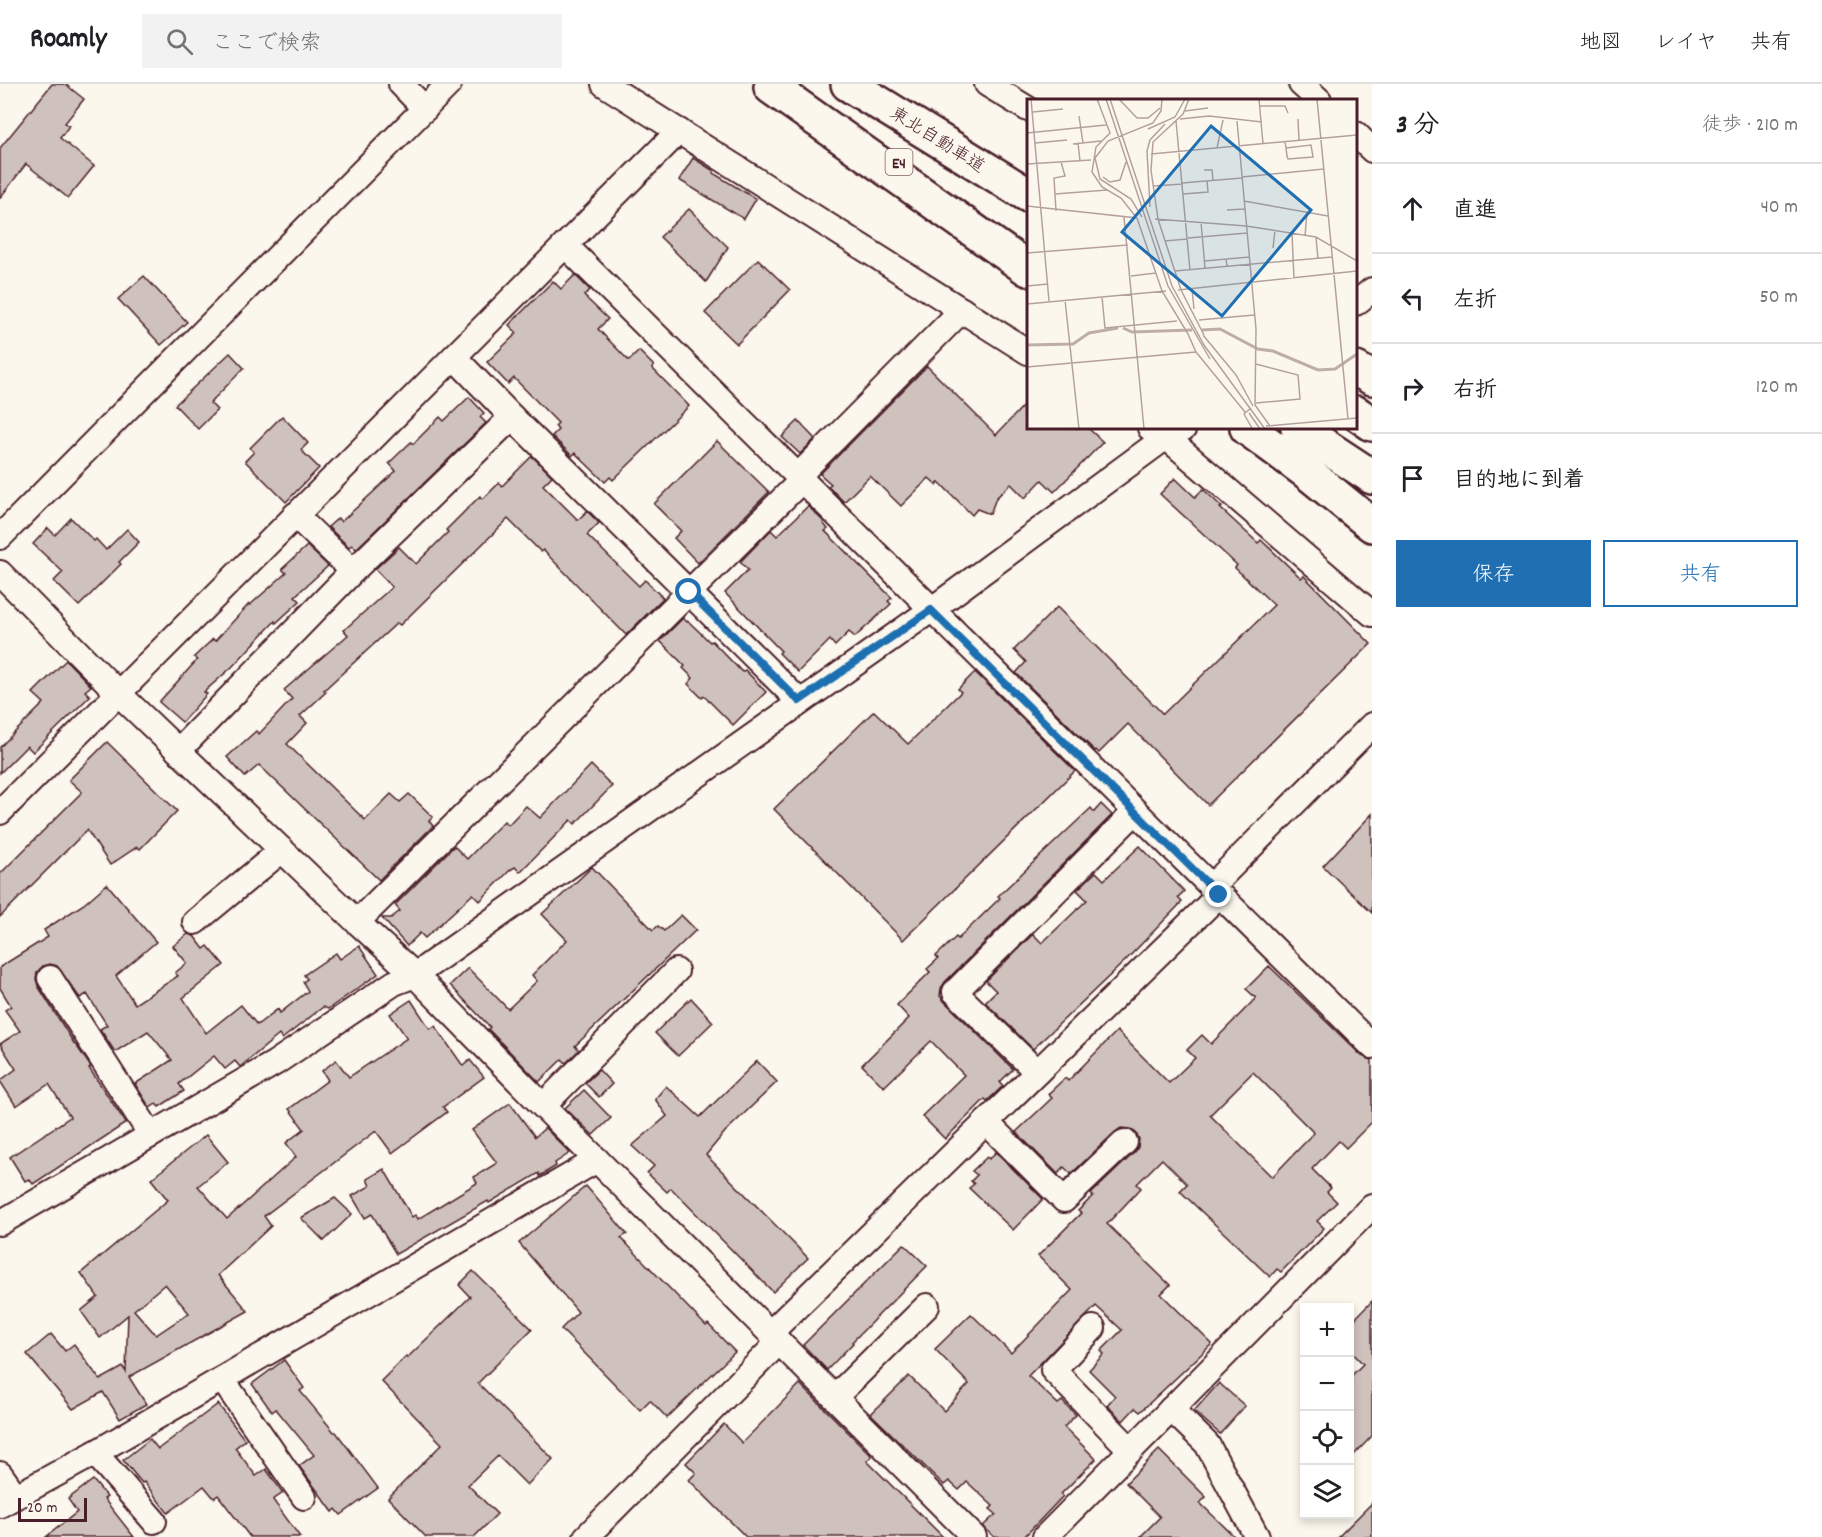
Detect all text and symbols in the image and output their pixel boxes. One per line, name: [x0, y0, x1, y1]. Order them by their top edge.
search box: [142, 14, 562, 68]
text: Roamly: [30, 21, 106, 61]
icon: search: [163, 25, 196, 58]
text: ここで検索: [211, 29, 321, 60]
text: 地図: [1580, 29, 1622, 59]
text: レイヤ: [1655, 29, 1717, 59]
text: 共有: [1750, 29, 1792, 59]
inset map: [1027, 99, 1357, 429]
street label: 東北自動車道: [884, 102, 989, 180]
text: 3 分: [1396, 108, 1440, 145]
text: 徒歩 · 210 m: [1702, 112, 1798, 140]
road number: E4: [886, 149, 912, 175]
icon: ahead: [1396, 192, 1429, 225]
text: 40 m: [1760, 194, 1798, 222]
text: 直進: [1453, 196, 1497, 227]
icon: left: [1396, 282, 1429, 315]
text: 50 m: [1760, 284, 1798, 312]
text: 左折: [1453, 286, 1497, 317]
icon: right: [1396, 372, 1429, 405]
text: 120 m: [1756, 374, 1798, 402]
text: 右折: [1453, 376, 1497, 407]
icon: arrive: [1396, 462, 1429, 495]
text: 目的地に到着: [1453, 466, 1585, 497]
button: 保存: [1396, 540, 1591, 607]
button: 共有: [1603, 540, 1798, 607]
route start: [675, 578, 701, 604]
route end: [1205, 881, 1231, 907]
map controls: [1300, 1303, 1354, 1519]
button: +: [1300, 1303, 1354, 1357]
button: −: [1300, 1357, 1354, 1411]
button: locate: [1300, 1411, 1354, 1465]
button: layers: [1300, 1465, 1354, 1519]
scale bar: [18, 1495, 87, 1522]
text: 20 m: [27, 1497, 57, 1520]

